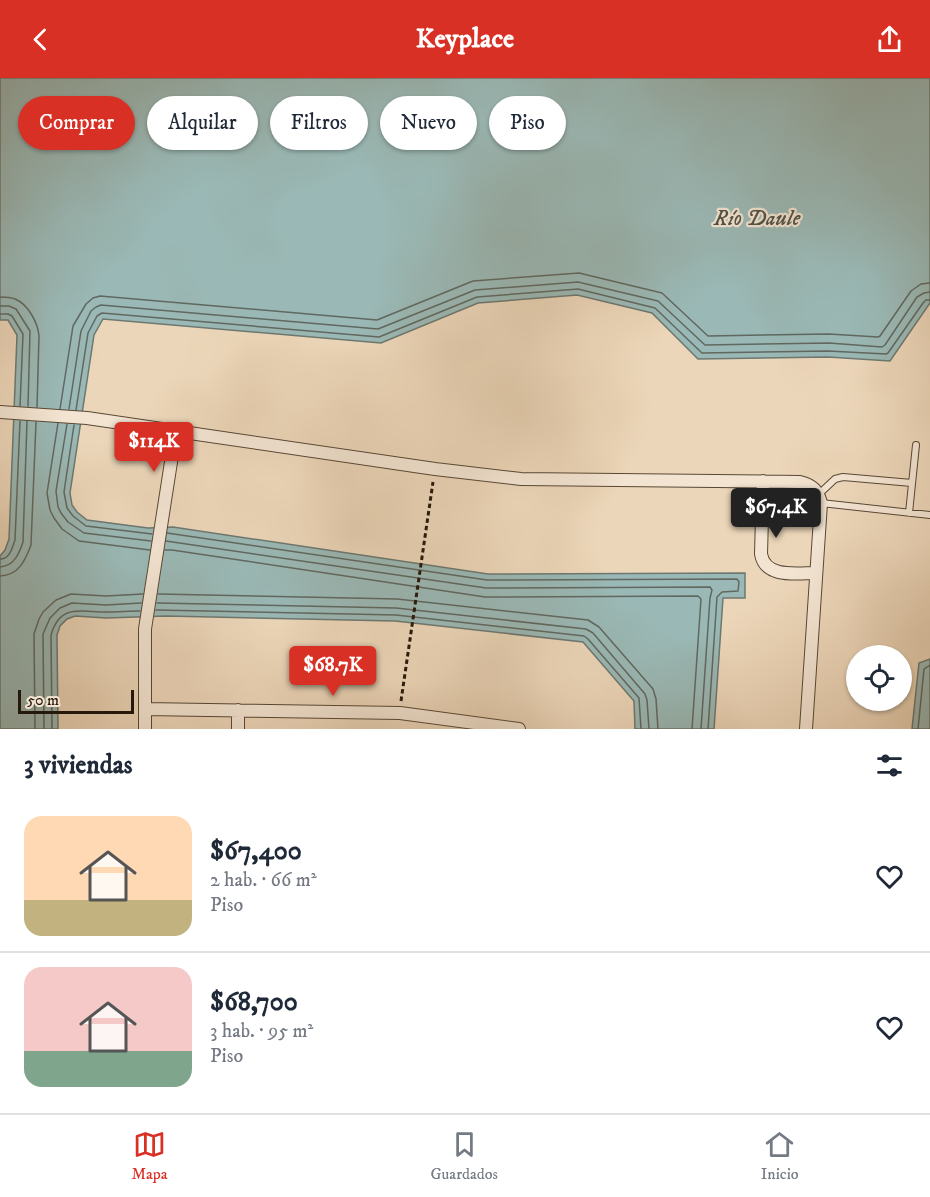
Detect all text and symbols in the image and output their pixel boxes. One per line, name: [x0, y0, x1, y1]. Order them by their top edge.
text: Keyplace: [416, 22, 514, 56]
icon: back: [24, 23, 57, 56]
icon: share: [873, 23, 906, 56]
chip: Comprar: [18, 96, 135, 150]
chip: Alquilar: [147, 96, 258, 150]
chip: Filtros: [270, 96, 368, 150]
chip: Nuevo: [380, 96, 477, 150]
chip: Piso: [489, 96, 566, 150]
water label: Río Daule: [713, 205, 801, 232]
pin: $114K: [112, 422, 196, 473]
text: $114K: [128, 429, 180, 454]
pin: $67.4K: [727, 488, 825, 539]
text: $67.4K: [745, 495, 807, 520]
map controls: [846, 645, 912, 711]
button: locate: [846, 645, 912, 711]
pin: $68.7K: [284, 646, 382, 697]
text: $68.7K: [303, 653, 363, 678]
scale bar: [18, 687, 134, 714]
text: 50 m: [27, 690, 59, 710]
text: 3 viviendas: [24, 749, 133, 782]
icon: filters: [873, 749, 906, 782]
text: $67,400: [210, 835, 302, 868]
icon: home: [72, 840, 144, 912]
icon: heart: [873, 860, 906, 893]
text: 2 hab. · 66 m²: [210, 868, 317, 893]
text: Piso: [210, 893, 243, 918]
text: $68,700: [210, 986, 298, 1019]
icon: home: [72, 991, 144, 1063]
icon: heart: [873, 1011, 906, 1044]
text: 3 hab. · 95 m²: [210, 1019, 313, 1044]
text: Piso: [210, 1044, 243, 1069]
tab: Mapa: [131, 1128, 168, 1184]
tab: Guardados: [430, 1128, 498, 1184]
tab: Inicio: [761, 1128, 799, 1184]

